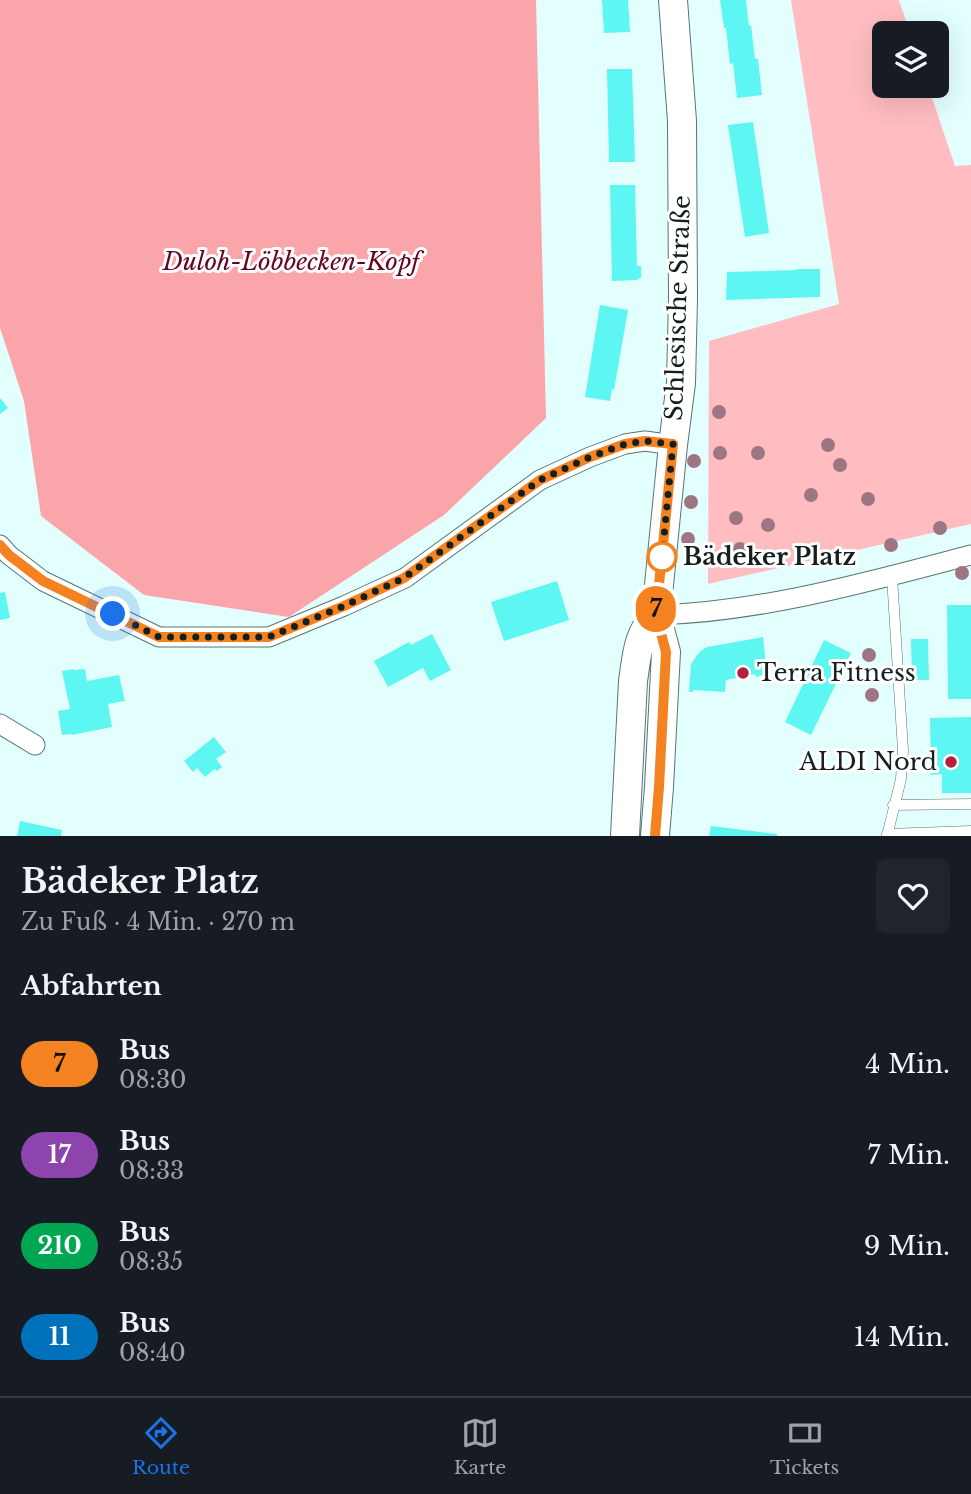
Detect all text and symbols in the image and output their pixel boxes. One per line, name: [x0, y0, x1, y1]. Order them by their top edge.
map controls: [872, 21, 949, 98]
button: layers: [872, 21, 949, 98]
street label: Schlesische Straße: [659, 195, 696, 421]
park label: Duloh-Löbbecken-Kopf: [162, 247, 424, 276]
marker: Bädeker Platz: [647, 542, 677, 572]
place label: Bädeker Platz: [683, 542, 856, 571]
line badge: 7: [633, 586, 679, 632]
text: 7: [650, 594, 662, 623]
your location: [95, 596, 130, 631]
place label: Terra Fitness: [757, 658, 916, 687]
marker: Terra Fitness: [735, 665, 751, 681]
place label: ALDI Nord: [798, 747, 937, 776]
marker: ALDI Nord: [943, 754, 959, 770]
button: heart: [876, 859, 950, 933]
text: Bädeker Platz: [21, 861, 259, 902]
text: Zu Fuß · 4 Min. · 270 m: [21, 908, 295, 936]
text: Abfahrten: [21, 970, 162, 1002]
text: Bus: [119, 1034, 170, 1066]
text: 4 Min.: [865, 1048, 950, 1080]
text: 7: [53, 1049, 66, 1078]
text: 08:30: [119, 1066, 187, 1094]
text: Bus: [119, 1125, 170, 1157]
text: 7 Min.: [867, 1139, 950, 1171]
text: 17: [48, 1140, 71, 1169]
text: 08:33: [119, 1157, 184, 1185]
text: Bus: [119, 1216, 170, 1248]
text: 9 Min.: [864, 1230, 950, 1262]
text: 210: [37, 1231, 82, 1260]
text: 08:35: [119, 1248, 183, 1276]
text: Bus: [119, 1307, 170, 1339]
text: 14 Min.: [854, 1321, 950, 1353]
text: 11: [49, 1322, 70, 1351]
text: 08:40: [119, 1339, 186, 1367]
tab: Route: [132, 1414, 190, 1479]
tab: Karte: [454, 1414, 506, 1479]
tab: Tickets: [770, 1414, 839, 1479]

